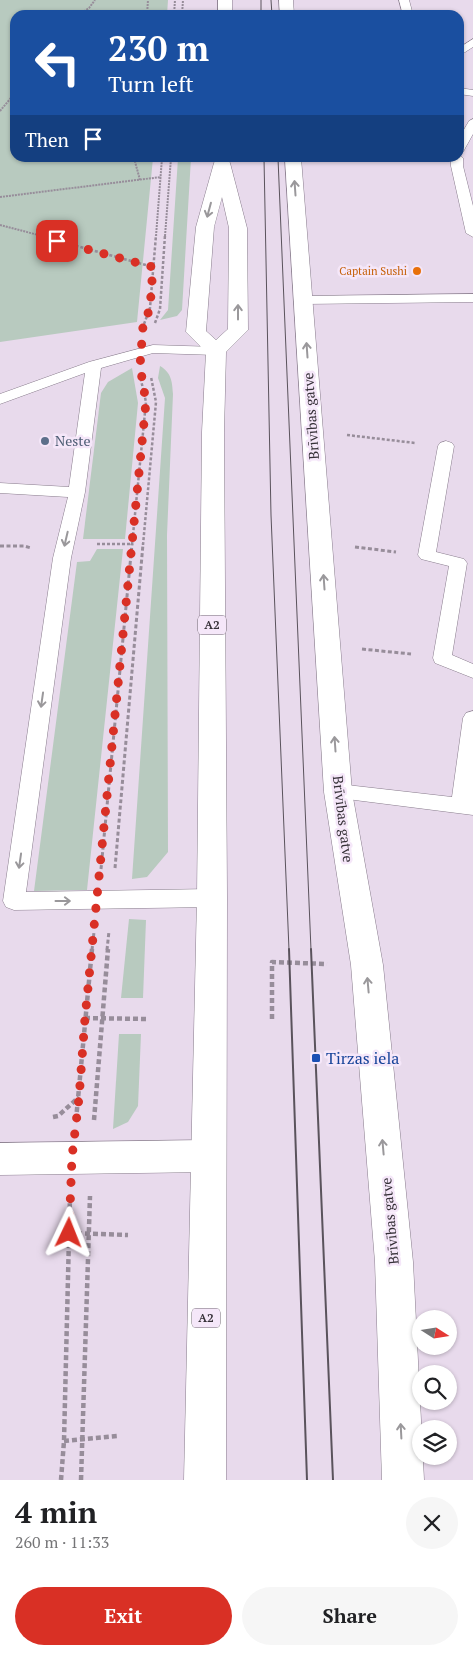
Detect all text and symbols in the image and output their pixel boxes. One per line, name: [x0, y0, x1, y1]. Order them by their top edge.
text: 230 m: [108, 25, 209, 71]
icon: left: [25, 30, 90, 95]
text: Turn left: [108, 69, 194, 98]
icon: arrive: [79, 125, 107, 153]
text: Then: [25, 127, 69, 152]
one-way arrow: [291, 180, 300, 196]
one-way arrow: [204, 202, 214, 218]
pin: [36, 220, 78, 262]
icon: arrive: [43, 227, 71, 255]
place label: Captain Sushi: [339, 264, 407, 278]
marker: Captain Sushi: [411, 265, 423, 277]
one-way arrow: [233, 304, 243, 320]
one-way arrow: [302, 342, 311, 358]
street label: Brīvības gatve: [298, 372, 323, 460]
place label: Neste: [55, 431, 91, 450]
marker: Neste: [39, 435, 51, 447]
one-way arrow: [61, 531, 70, 547]
one-way arrow: [319, 574, 328, 590]
road number: A2: [198, 616, 226, 634]
one-way arrow: [37, 691, 47, 707]
one-way arrow: [330, 736, 339, 752]
street label: Brīvības gatve: [329, 775, 358, 863]
one-way arrow: [15, 852, 25, 868]
one-way arrow: [54, 896, 71, 906]
one-way arrow: [364, 977, 373, 993]
place label: Tirzas iela: [326, 1047, 399, 1069]
marker: Tirzas iela: [310, 1052, 322, 1064]
one-way arrow: [378, 1139, 388, 1155]
street label: Brīvības gatve: [376, 1177, 403, 1265]
position arrow: [42, 1206, 94, 1258]
road number: A2: [192, 1309, 220, 1328]
north arrow: [412, 1310, 458, 1355]
map controls: [412, 1310, 457, 1465]
button: search: [412, 1365, 457, 1410]
button: layers: [412, 1420, 457, 1465]
one-way arrow: [397, 1424, 406, 1440]
text: 4 min: [15, 1492, 97, 1532]
button: close: [406, 1497, 458, 1549]
text: 260 m · 11:33: [15, 1531, 109, 1553]
button: Exit: [15, 1587, 232, 1645]
button: Share: [242, 1587, 458, 1645]

